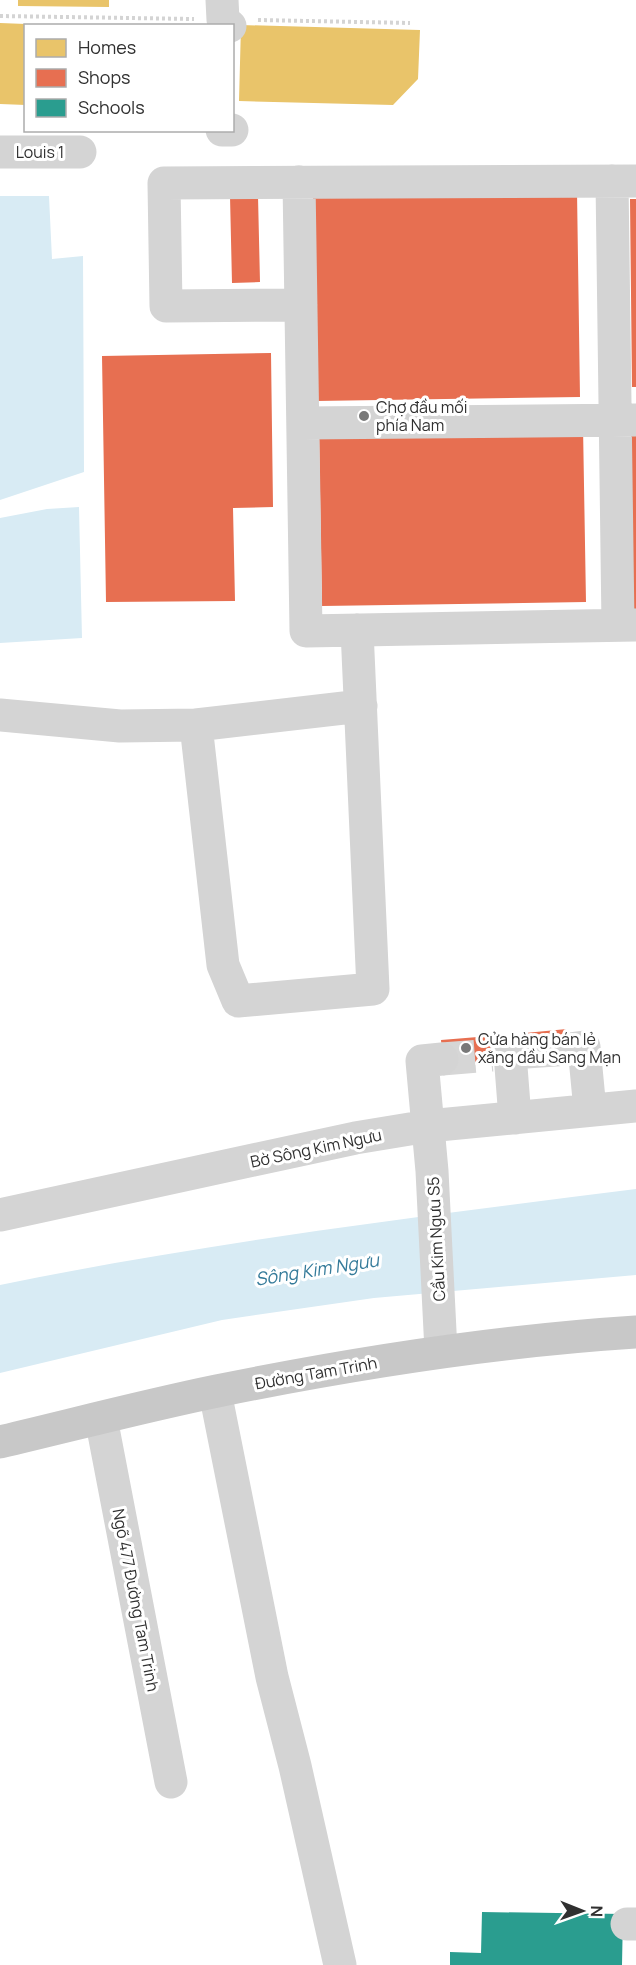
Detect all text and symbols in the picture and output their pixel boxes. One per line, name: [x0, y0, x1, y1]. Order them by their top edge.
legend: [24, 24, 234, 132]
text: Homes: [78, 35, 136, 59]
text: Shops: [78, 65, 130, 89]
text: Schools: [78, 95, 145, 119]
street label: Louis 1: [16, 141, 64, 163]
place label: Chợ đầu mối phía Nam: [376, 396, 467, 436]
marker: Chợ đầu mối phía Nam: [357, 409, 371, 423]
place label: Cửa hàng bán lẻ xăng dầu Sang Mạn: [478, 1028, 621, 1068]
marker: Cửa hàng bán lẻ xăng dầu Sang Mạn: [459, 1041, 473, 1055]
street label: Bờ Sông Kim Ngưu: [248, 1123, 384, 1173]
street label: Cầu Kim Ngưu S5: [422, 1176, 450, 1302]
water label: Sông Kim Ngưu: [253, 1247, 382, 1291]
street label: Đường Tam Trinh: [253, 1351, 379, 1395]
street label: Ngõ 477 Đường Tam Trinh: [107, 1507, 165, 1693]
north arrow: [552, 1881, 612, 1941]
text: N: [586, 1905, 608, 1917]

